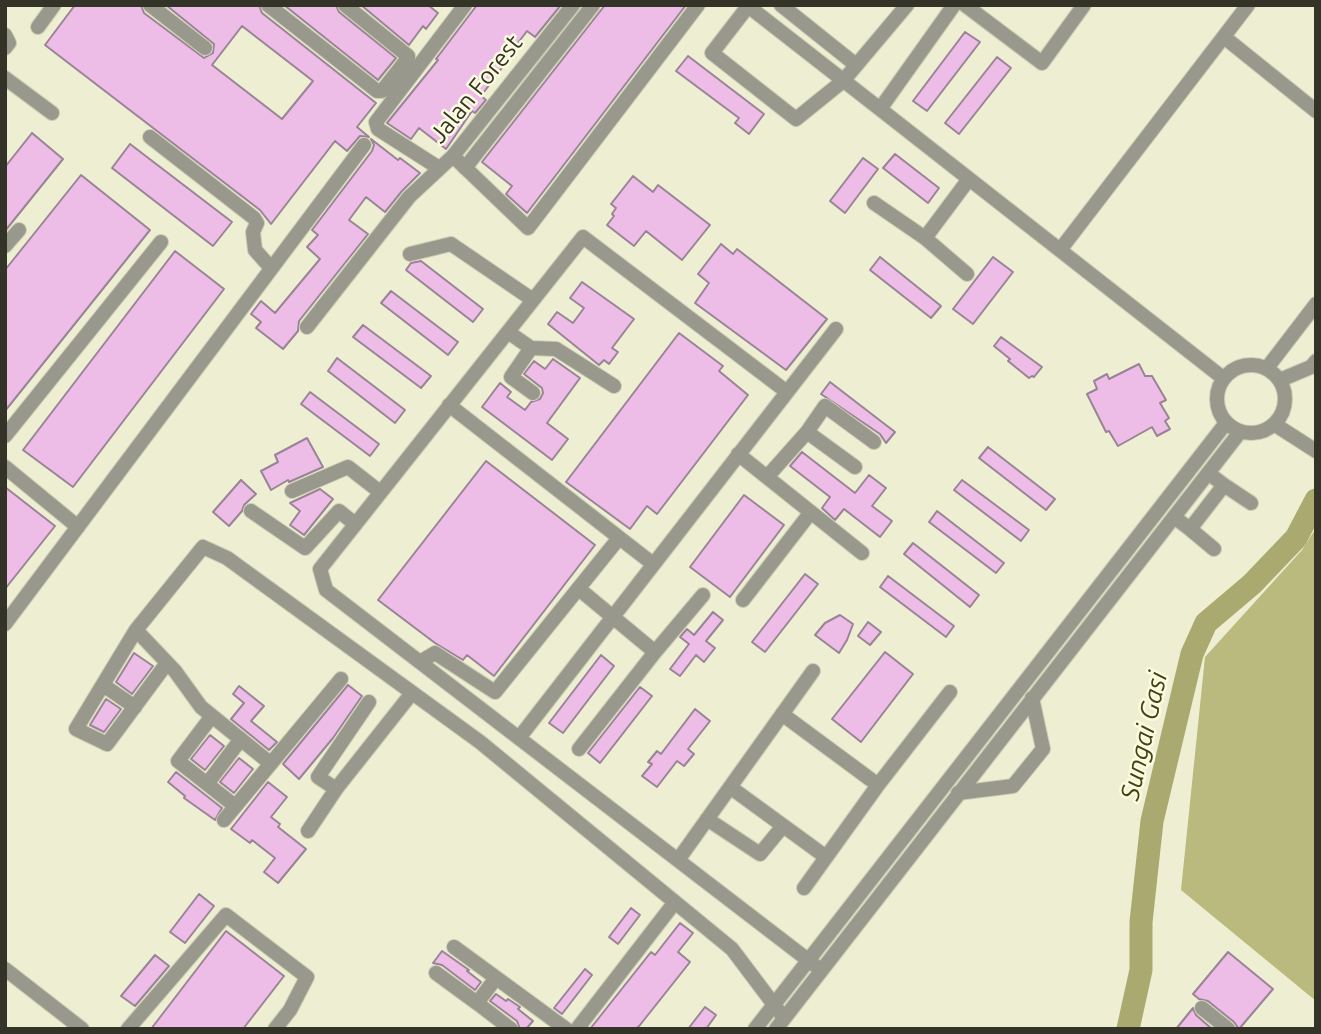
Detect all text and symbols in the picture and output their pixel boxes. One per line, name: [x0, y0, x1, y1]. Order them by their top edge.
street label: Jalan Forest: [424, 29, 528, 149]
water label: Sungai Gasi: [1114, 669, 1174, 803]

